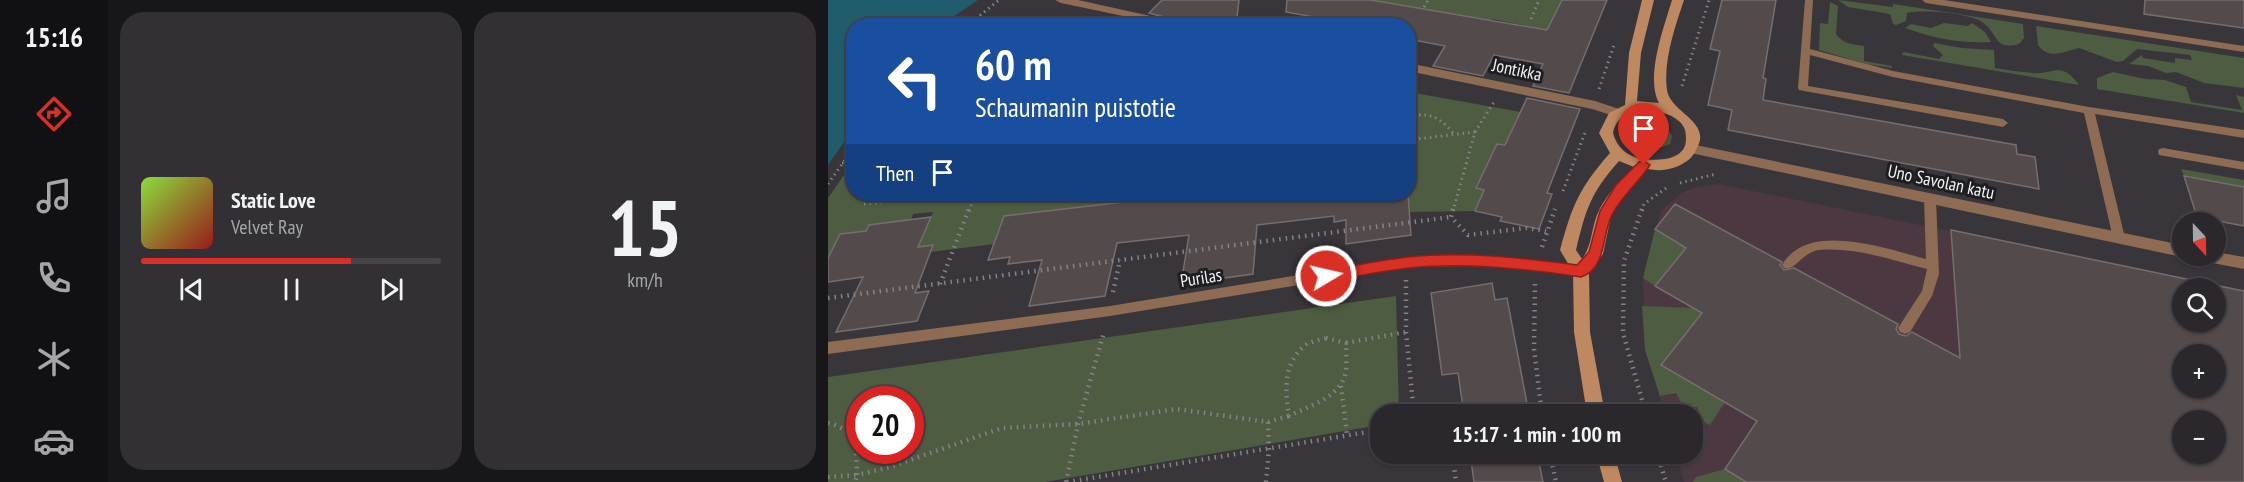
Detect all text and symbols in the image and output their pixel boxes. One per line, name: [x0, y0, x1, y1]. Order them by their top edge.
text: 15:16: [25, 20, 83, 54]
text: 60 m: [975, 37, 1052, 92]
icon: left: [876, 42, 954, 120]
street label: Jontikka: [1489, 53, 1544, 86]
text: Schaumanin puistotie: [975, 90, 1176, 124]
icon: directions: [33, 93, 75, 135]
pin: [1618, 103, 1669, 165]
icon: arrive: [1627, 112, 1660, 145]
icon: arrive: [926, 156, 959, 189]
text: Then: [876, 159, 914, 187]
street label: Uno Savolan katu: [1886, 159, 1997, 204]
icon: music: [33, 175, 75, 217]
text: 15: [608, 177, 682, 278]
text: Static Love: [231, 186, 316, 214]
north arrow: [2172, 212, 2226, 266]
map controls: [2172, 212, 2226, 464]
text: Velvet Ray: [231, 214, 303, 240]
position arrow: [1294, 244, 1358, 308]
icon: phone: [33, 257, 75, 299]
street label: Purilas: [1178, 263, 1223, 292]
text: km/h: [627, 267, 663, 293]
icon: previous: [175, 273, 208, 306]
icon: pause: [275, 273, 308, 306]
icon: next: [375, 273, 408, 306]
button: search: [2172, 278, 2226, 332]
icon: climate: [33, 338, 75, 380]
button: +: [2172, 344, 2226, 398]
speed limit sign: 20: [846, 386, 924, 464]
button: −: [2172, 410, 2226, 464]
icon: car: [33, 420, 75, 462]
text: 15:17 · 1 min · 100 m: [1452, 420, 1621, 448]

